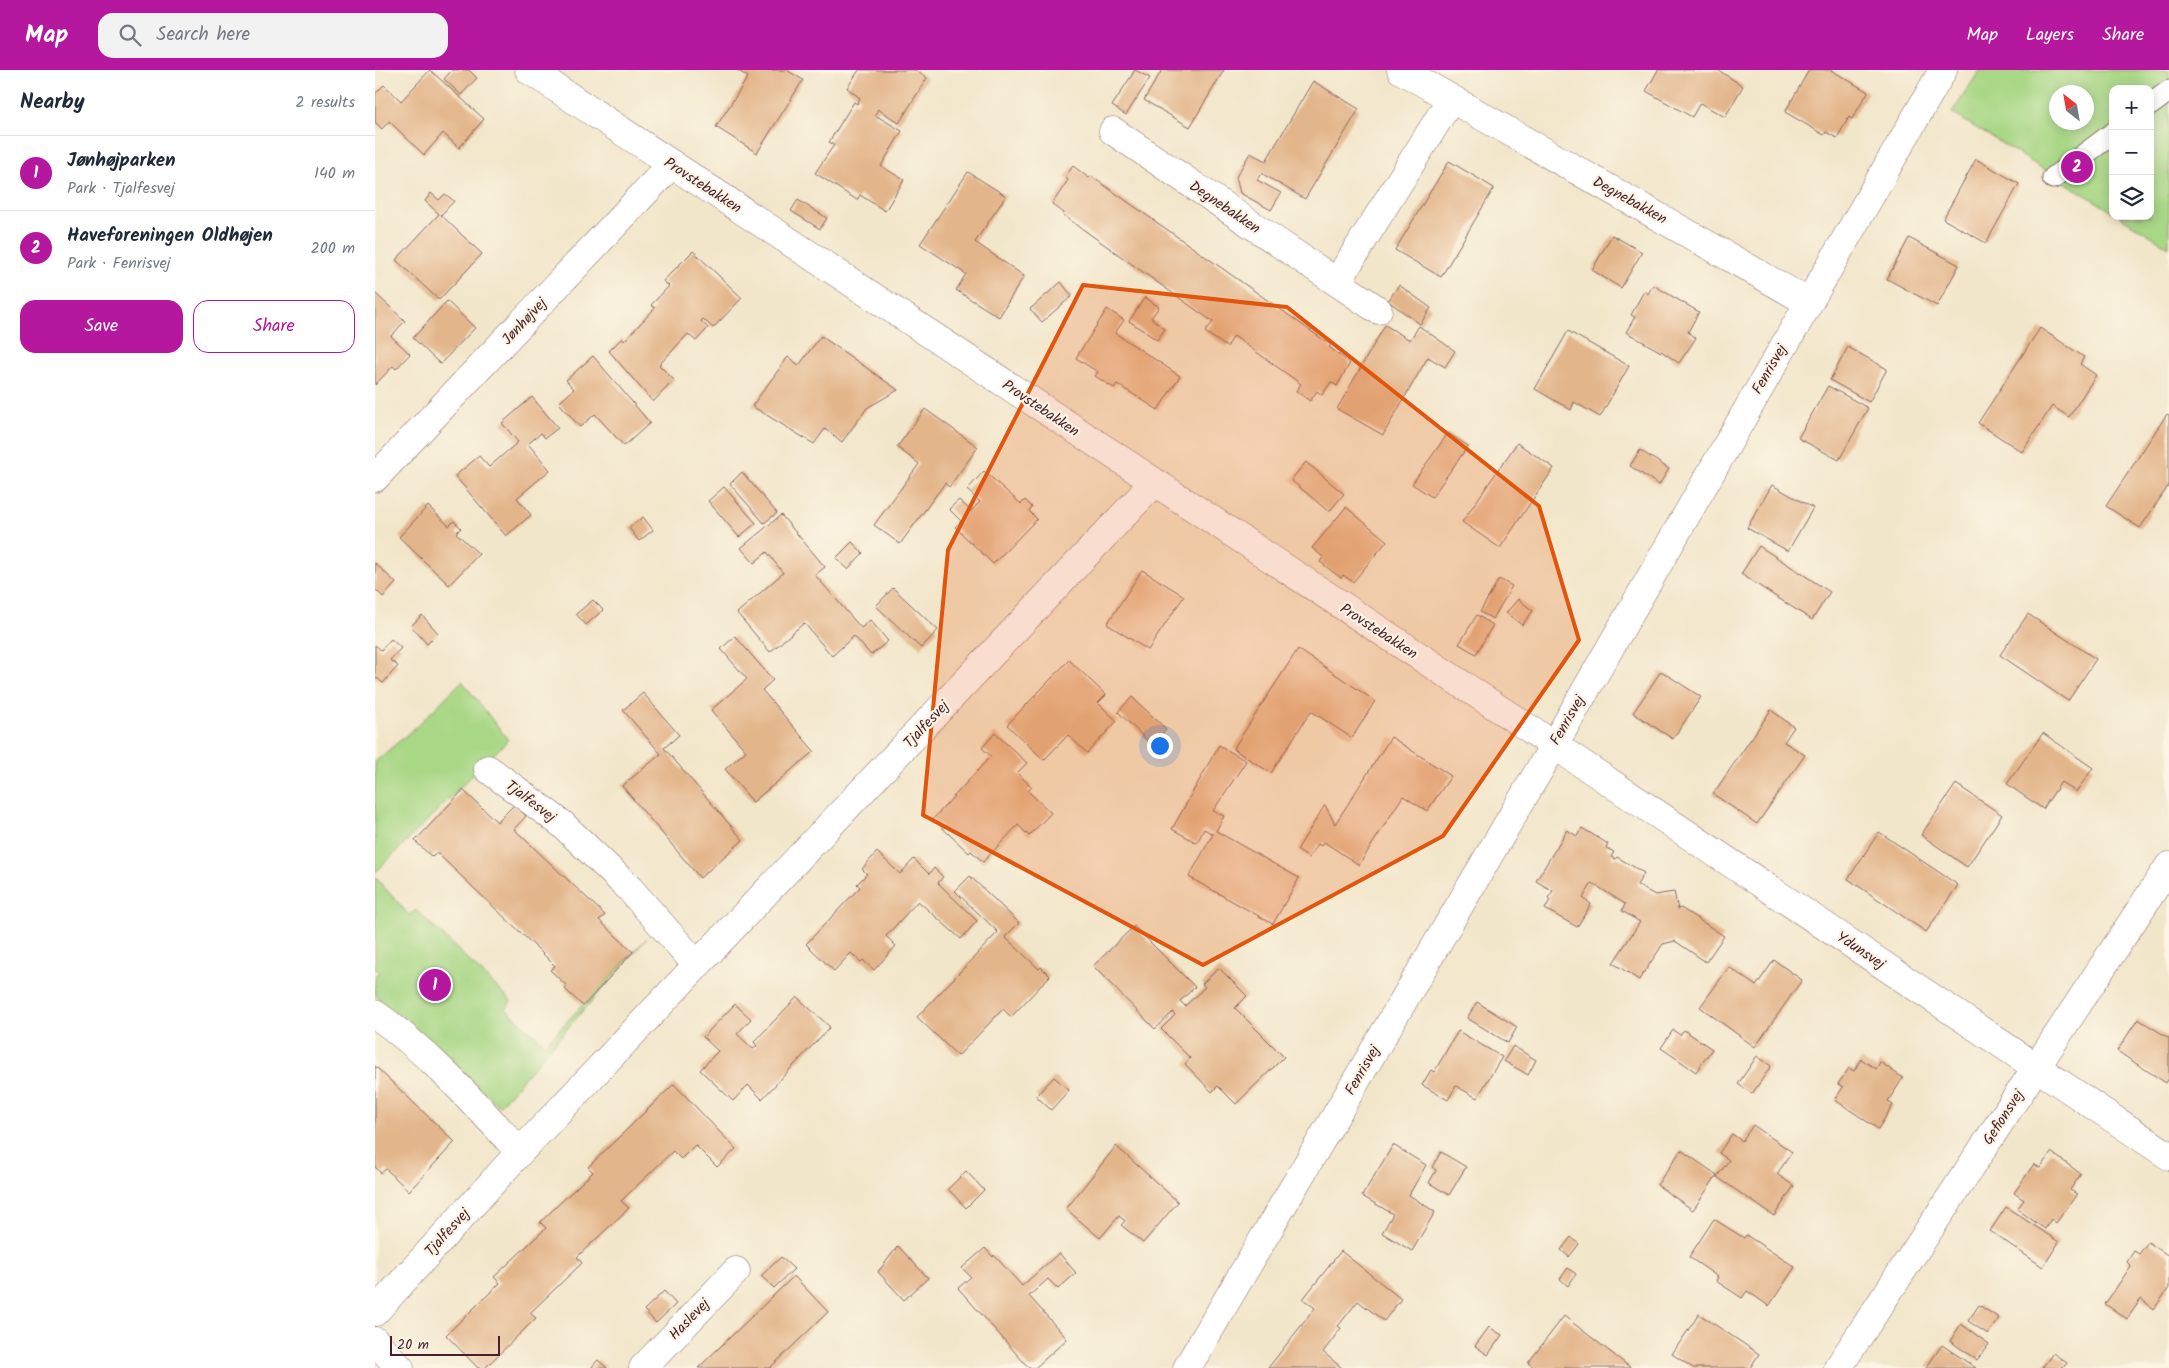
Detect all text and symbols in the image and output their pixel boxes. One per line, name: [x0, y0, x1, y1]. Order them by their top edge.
search box: [98, 13, 448, 58]
text: Map: [25, 16, 68, 55]
text: Search here: [156, 20, 250, 50]
icon: search: [116, 21, 144, 49]
text: Map: [1967, 21, 1998, 50]
text: Layers: [2026, 21, 2074, 50]
text: Share: [2102, 21, 2144, 50]
north arrow: [2049, 85, 2094, 130]
map controls: [2109, 85, 2154, 220]
button: +: [2109, 85, 2154, 130]
text: Nearby: [20, 86, 85, 119]
text: 2 results: [295, 90, 355, 115]
button: −: [2109, 130, 2154, 175]
text: Jønhøjparken: [67, 146, 176, 176]
pin: 2: [2061, 148, 2093, 186]
street label: Provstebakken: [659, 152, 746, 220]
text: 1: [34, 161, 38, 186]
text: 140 m: [314, 161, 355, 186]
street label: Degnebakken: [1588, 170, 1671, 231]
street label: Degnebakken: [1184, 175, 1265, 241]
button: layers: [2109, 175, 2154, 220]
text: Park · Tjalfesvej: [67, 176, 175, 201]
text: Haveforeningen Oldhøjen: [67, 221, 273, 251]
text: 2: [31, 236, 41, 261]
text: 200 m: [311, 236, 355, 261]
text: Park · Fenrisvej: [67, 251, 171, 276]
street label: Jønhøjvej: [496, 292, 554, 351]
button: Save: [20, 300, 183, 353]
button: Share: [193, 300, 355, 353]
street label: Fenrisvej: [1746, 339, 1794, 399]
street label: Provstebakken: [997, 374, 1084, 444]
street label: Provstebakken: [1335, 598, 1422, 666]
street label: Fenrisvej: [1544, 690, 1592, 750]
street label: Tjalfesvej: [898, 694, 956, 754]
your location: [1147, 733, 1173, 759]
street label: Tjalfesvej: [500, 775, 562, 830]
street label: Ydunsvej: [1831, 926, 1891, 977]
pin: 1: [419, 966, 451, 1004]
street label: Fenrisvej: [1339, 1040, 1387, 1100]
street label: Gefionsvej: [1977, 1084, 2031, 1150]
street label: Tjalfesvej: [419, 1202, 477, 1262]
street label: Haslevej: [663, 1292, 717, 1346]
scale bar: [390, 1333, 500, 1356]
text: 20 m: [397, 1334, 429, 1356]

